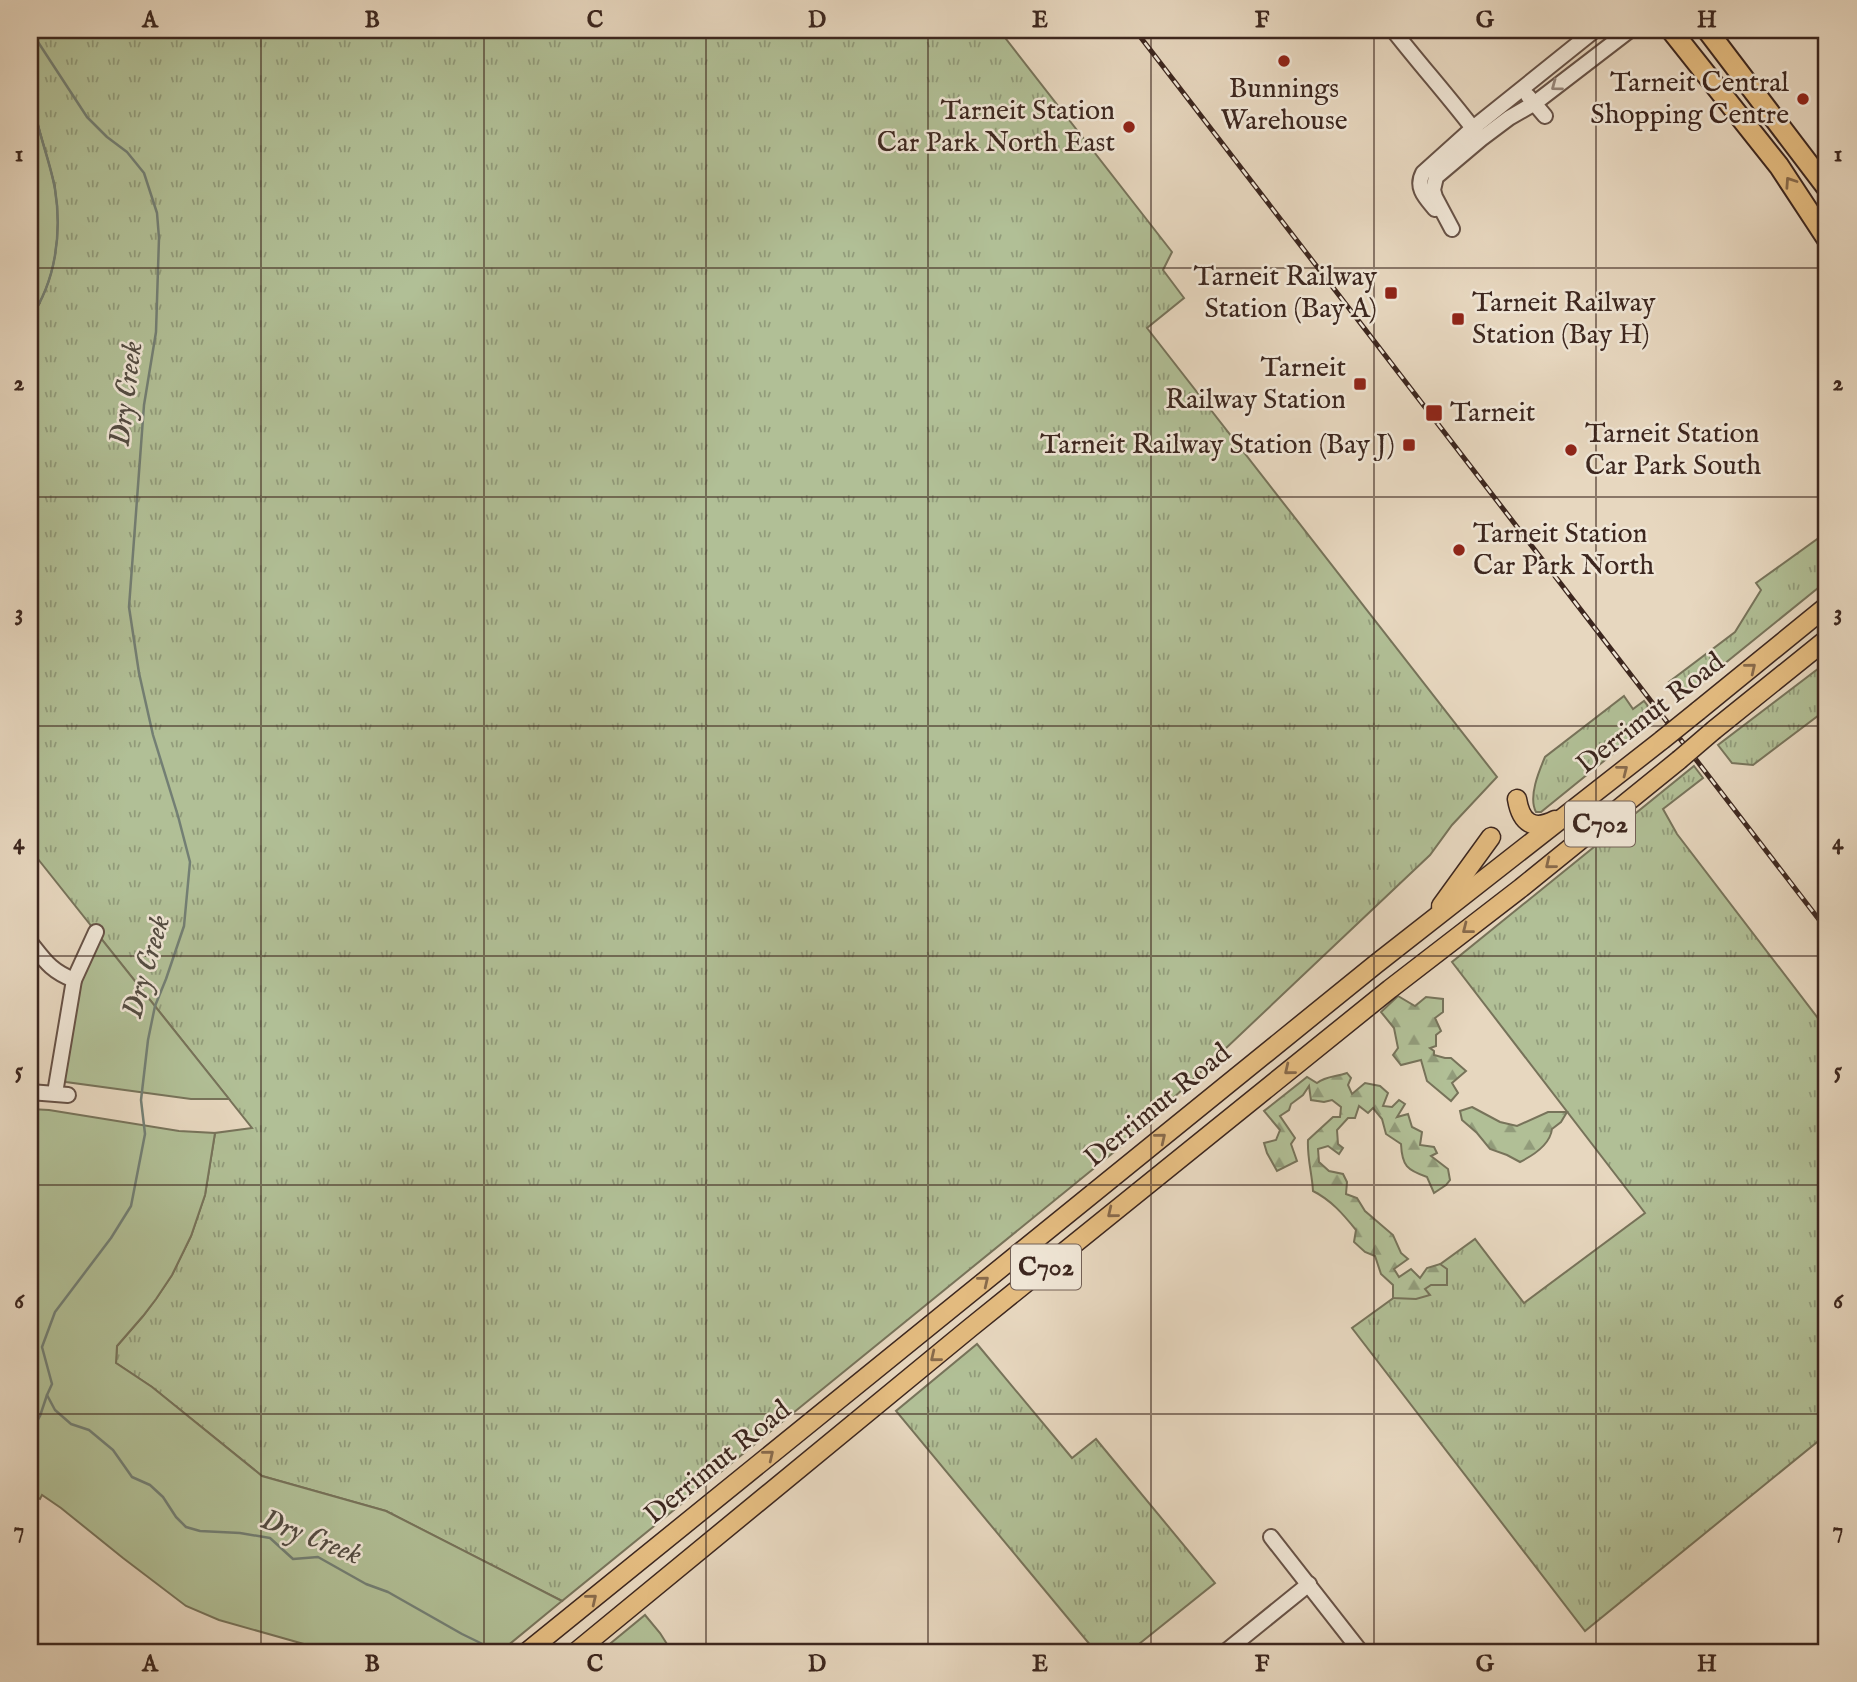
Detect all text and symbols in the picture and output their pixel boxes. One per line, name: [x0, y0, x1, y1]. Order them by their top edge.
text: A: [141, 6, 159, 35]
text: B: [364, 6, 380, 35]
text: C: [587, 6, 604, 35]
text: D: [808, 6, 826, 35]
text: E: [1032, 6, 1048, 35]
text: F: [1255, 6, 1270, 35]
text: G: [1476, 6, 1495, 35]
text: H: [1697, 6, 1717, 35]
marker: Bunnings Warehouse: [1276, 53, 1292, 69]
place label: Tarneit Central Shopping Centre: [1590, 66, 1789, 133]
place label: Bunnings Warehouse: [1220, 72, 1348, 139]
one-way arrow: [1552, 78, 1564, 91]
marker: Tarneit Central Shopping Centre: [1795, 91, 1811, 107]
place label: Tarneit Station Car Park North East: [877, 94, 1115, 161]
marker: Tarneit Station Car Park North East: [1121, 119, 1137, 135]
text: 1: [15, 140, 23, 169]
text: 1: [1834, 140, 1842, 169]
one-way arrow: [1785, 177, 1798, 190]
place label: Tarneit Railway Station (Bay A): [1194, 260, 1377, 327]
marker: Tarneit Railway Station (Bay A): [1383, 285, 1399, 301]
place label: Tarneit Railway Station (Bay H): [1472, 286, 1656, 353]
marker: Tarneit Railway Station (Bay H): [1450, 311, 1466, 327]
water label: Dry Creek: [102, 339, 152, 449]
place label: Tarneit Railway Station: [1165, 351, 1346, 418]
text: 2: [14, 369, 25, 398]
text: 2: [1833, 369, 1844, 398]
marker: Tarneit Railway Station: [1352, 376, 1368, 392]
place label: Tarneit: [1450, 396, 1536, 431]
marker: Tarneit: [1424, 403, 1444, 423]
place label: Tarneit Station Car Park South: [1585, 417, 1761, 484]
place label: Tarneit Railway Station (Bay J): [1040, 428, 1395, 463]
marker: Tarneit Railway Station (Bay J): [1401, 437, 1417, 453]
marker: Tarneit Station Car Park South: [1563, 442, 1579, 458]
place label: Tarneit Station Car Park North: [1473, 517, 1654, 584]
marker: Tarneit Station Car Park North: [1451, 542, 1467, 558]
text: 3: [15, 599, 23, 628]
text: 3: [1834, 599, 1842, 628]
street label: Derrimut Road: [1570, 645, 1732, 783]
one-way arrow: [1743, 664, 1756, 676]
one-way arrow: [1615, 766, 1628, 779]
road number: C702: [1565, 802, 1635, 846]
text: 4: [13, 828, 25, 857]
text: 4: [1832, 828, 1844, 857]
one-way arrow: [1545, 856, 1557, 869]
water label: Dry Creek: [114, 911, 180, 1023]
one-way arrow: [1463, 921, 1475, 934]
street label: Derrimut Road: [1078, 1036, 1238, 1176]
text: 5: [15, 1057, 24, 1086]
text: 5: [1834, 1057, 1843, 1086]
one-way arrow: [1284, 1062, 1297, 1075]
one-way arrow: [1152, 1134, 1165, 1146]
one-way arrow: [1107, 1205, 1120, 1218]
road number: C702: [1011, 1244, 1081, 1290]
one-way arrow: [976, 1277, 988, 1290]
text: 6: [14, 1287, 25, 1316]
text: 6: [1833, 1287, 1844, 1316]
one-way arrow: [931, 1348, 943, 1361]
street label: Derrimut Road: [638, 1393, 798, 1533]
one-way arrow: [762, 1451, 774, 1464]
water label: Dry Creek: [255, 1501, 367, 1575]
text: 7: [14, 1516, 24, 1545]
text: 7: [1833, 1516, 1843, 1545]
one-way arrow: [585, 1594, 597, 1607]
text: A: [141, 1650, 159, 1679]
text: B: [364, 1650, 380, 1679]
text: C: [587, 1650, 604, 1679]
text: D: [808, 1650, 826, 1679]
text: E: [1032, 1650, 1048, 1679]
text: F: [1255, 1650, 1270, 1679]
text: G: [1476, 1650, 1495, 1679]
text: H: [1697, 1650, 1717, 1679]

